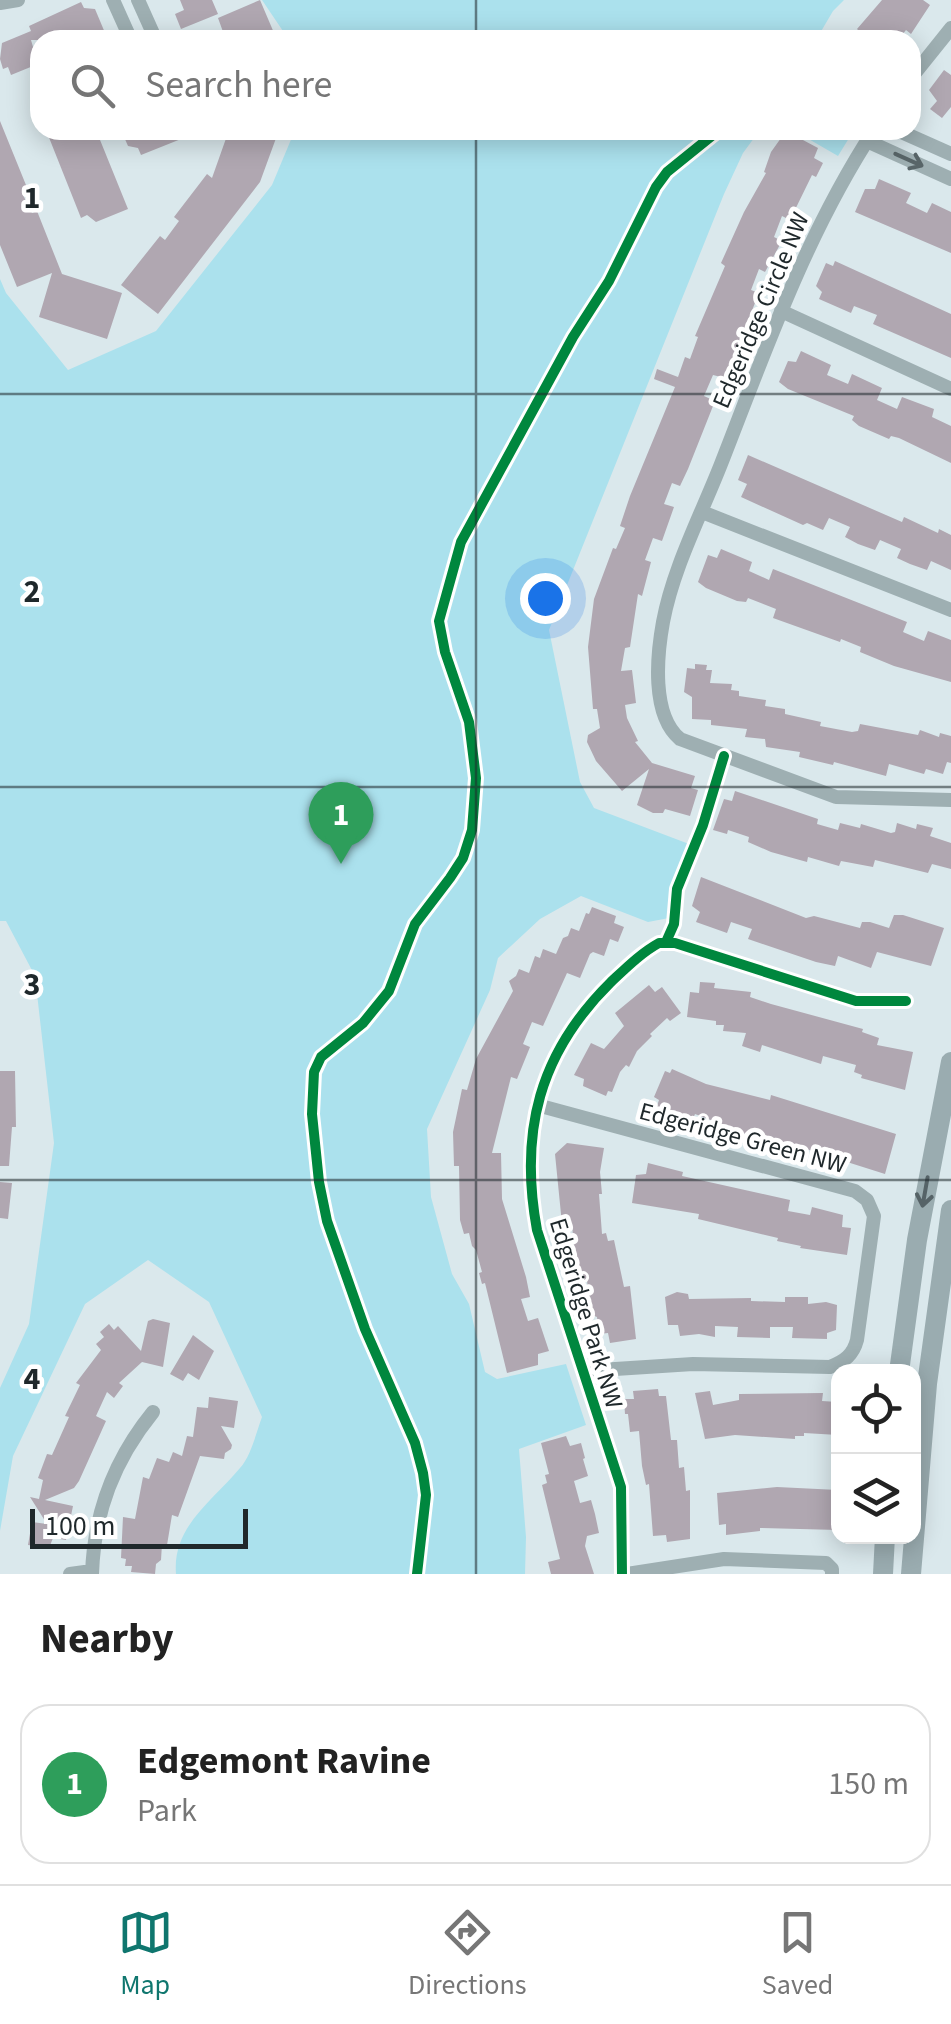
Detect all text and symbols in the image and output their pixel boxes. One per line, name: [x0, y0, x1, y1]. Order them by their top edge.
search box: [30, 30, 921, 140]
icon: search: [65, 58, 120, 113]
text: Search here: [145, 58, 332, 112]
one-way arrow: [893, 152, 924, 170]
text: 1: [24, 175, 40, 221]
street label: Edgeridge Circle NW: [703, 207, 819, 414]
text: 2: [24, 569, 40, 615]
your location: [520, 573, 571, 624]
pin: 1: [308, 782, 374, 864]
text: 3: [24, 962, 40, 1008]
street label: Edgeridge Green NW: [635, 1093, 851, 1183]
one-way arrow: [915, 1176, 934, 1208]
street label: Edgeridge Park NW: [540, 1214, 632, 1413]
text: 4: [24, 1356, 41, 1402]
map controls: [831, 1364, 921, 1544]
button: locate: [831, 1364, 921, 1454]
button: layers: [831, 1454, 921, 1544]
scale bar: [30, 1504, 248, 1548]
text: 100 m: [45, 1506, 116, 1546]
text: Nearby: [40, 1609, 174, 1669]
text: Edgemont Ravine: [137, 1734, 431, 1788]
text: 1: [66, 1761, 83, 1807]
text: 150 m: [828, 1761, 909, 1807]
text: Park: [137, 1788, 197, 1834]
tab: Map: [118, 1905, 173, 2005]
tab: Directions: [408, 1905, 527, 2005]
tab: Saved: [762, 1905, 833, 2005]

